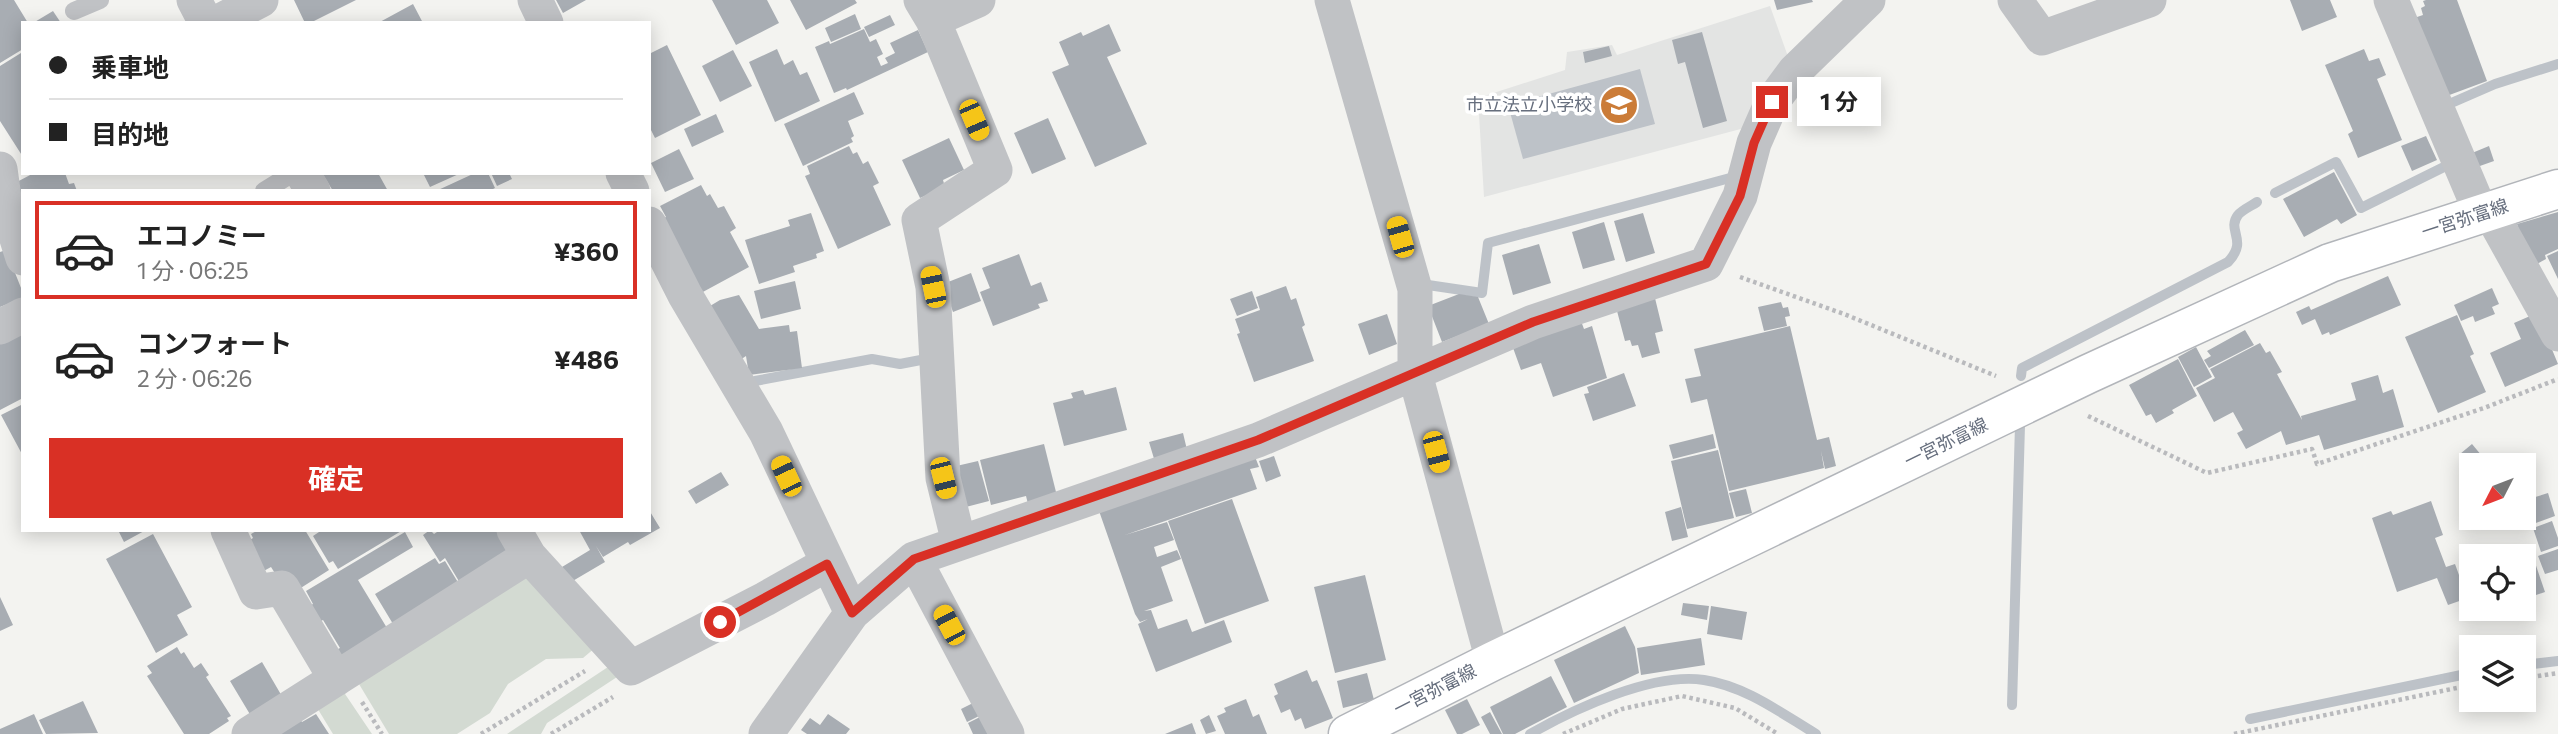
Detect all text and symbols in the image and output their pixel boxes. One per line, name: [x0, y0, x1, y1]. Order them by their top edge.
text: 乗車地: [91, 51, 169, 82]
callout: 1 分: [1796, 78, 1880, 126]
school or university icon: 市立法立小学校: [1598, 84, 1640, 126]
route end: [1756, 86, 1788, 118]
text: 1 分: [1820, 87, 1858, 115]
place label: 市立法立小学校: [1466, 93, 1592, 115]
car: [957, 97, 992, 143]
text: 目的地: [91, 118, 169, 149]
street label: 一宮弥富線: [2418, 194, 2511, 242]
car: [1385, 214, 1416, 260]
icon: car: [53, 219, 116, 282]
text: エコノミー: [137, 219, 267, 250]
text: ¥360: [554, 235, 619, 266]
text: 1 分 · 06:25: [137, 256, 249, 284]
car: [919, 264, 948, 310]
icon: car: [53, 327, 116, 390]
text: コンフォート: [137, 327, 292, 358]
text: ¥486: [554, 343, 619, 374]
text: 2 分 · 06:26: [137, 364, 252, 392]
street label: 一宮弥富線: [1900, 412, 1991, 472]
car: [1421, 429, 1452, 475]
button: 確定: [49, 438, 623, 518]
car: [768, 453, 805, 499]
north arrow: [2459, 453, 2536, 530]
map controls: [2459, 453, 2536, 712]
car: [928, 455, 959, 501]
button: locate: [2459, 544, 2536, 621]
car: [930, 602, 969, 648]
route start: [704, 606, 736, 638]
button: layers: [2459, 635, 2536, 712]
street label: 一宮弥富線: [1389, 659, 1480, 719]

